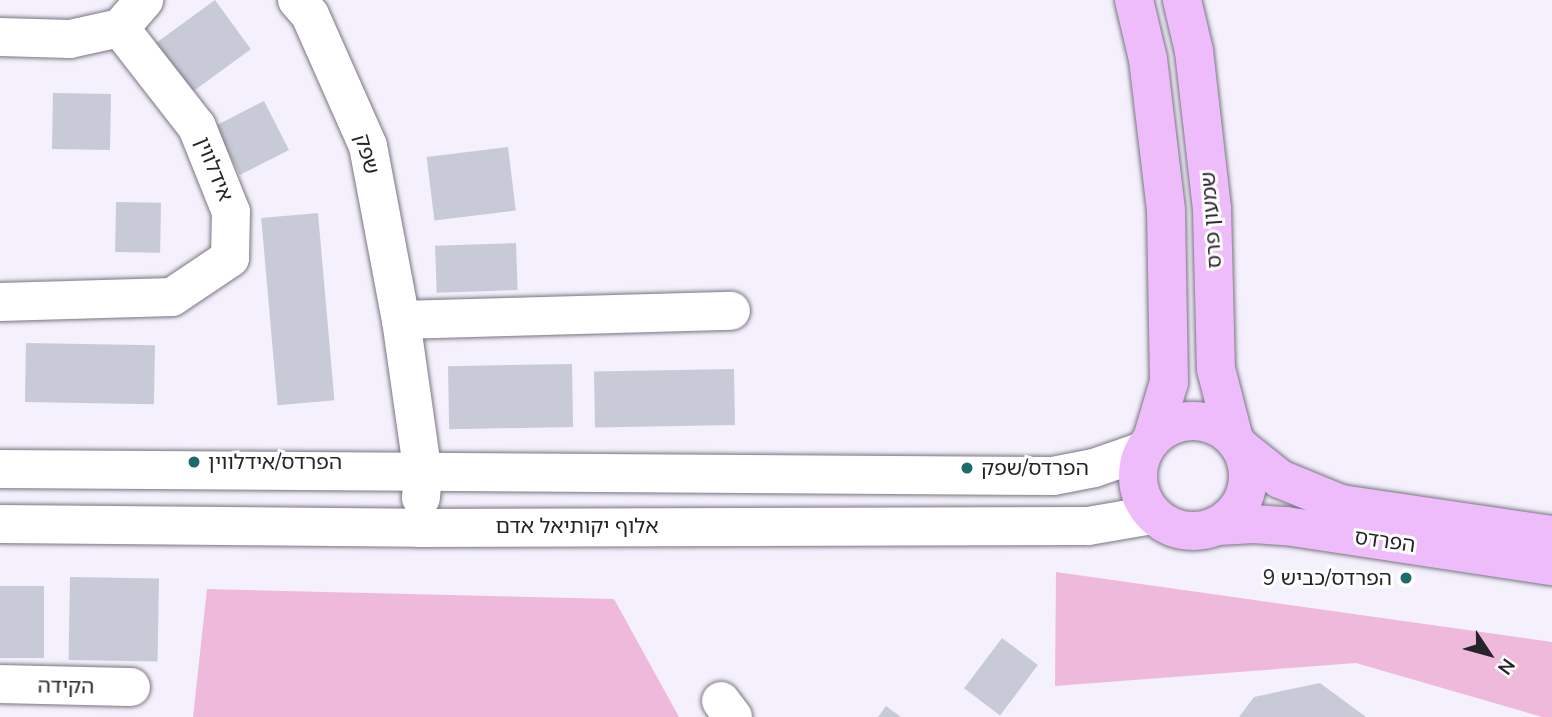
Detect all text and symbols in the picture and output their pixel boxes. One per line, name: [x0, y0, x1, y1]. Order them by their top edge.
street label: שפק: [349, 131, 385, 177]
street label: אידלווין: [190, 133, 238, 205]
street label: שמעון פרס: [1195, 171, 1227, 269]
place label: הפרדס/אידלווין: [208, 449, 342, 475]
marker: הפרדס/אידלווין: [186, 454, 202, 470]
place label: הפרדס/שפק: [981, 455, 1089, 481]
marker: הפרדס/שפק: [959, 460, 975, 476]
street label: אלוף יקותיאל אדם: [496, 513, 658, 539]
street label: הפרדס: [1353, 524, 1417, 558]
place label: הפרדס/כביש 9: [1263, 565, 1392, 591]
marker: הפרדס/כביש 9: [1398, 570, 1414, 586]
north arrow: [1454, 619, 1524, 689]
text: N: [1491, 653, 1521, 680]
street label: הקידה: [37, 673, 95, 699]

